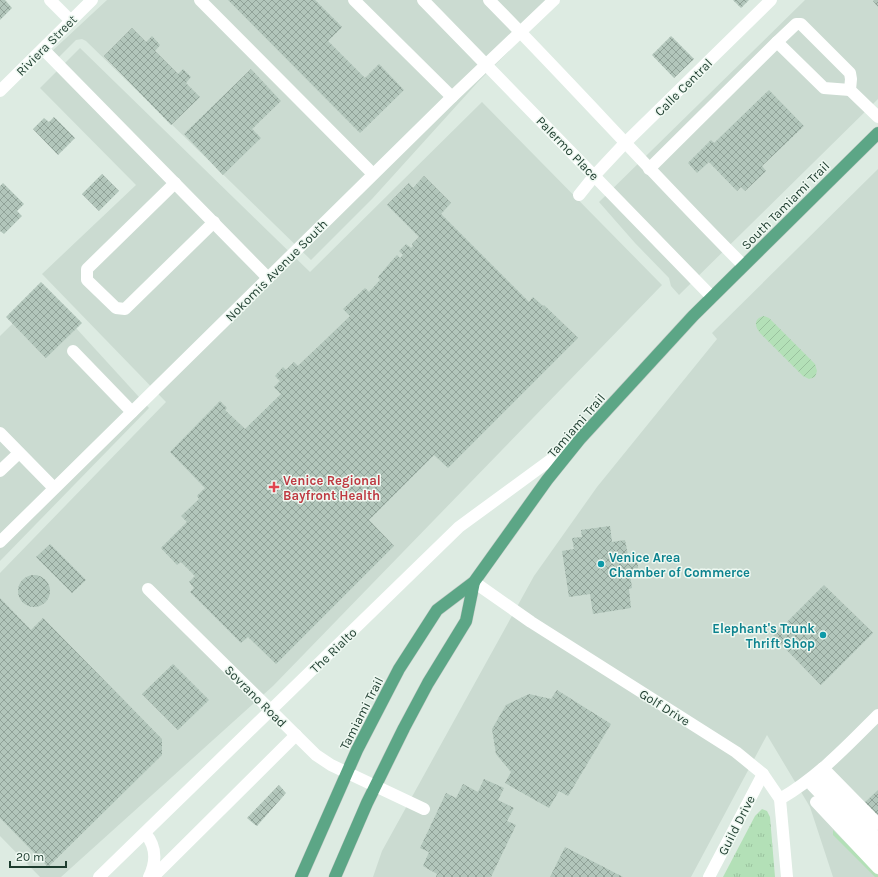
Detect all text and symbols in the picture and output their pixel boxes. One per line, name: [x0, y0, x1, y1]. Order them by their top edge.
street label: Riviera Street: [13, 12, 80, 79]
street label: Calle Central: [652, 56, 715, 119]
street label: Palermo Place: [533, 113, 602, 184]
street label: South Tamiami Trail: [738, 158, 833, 253]
street label: Nokomis Avenue South: [222, 216, 330, 324]
street label: Tamiami Trail: [545, 390, 608, 460]
place label: Venice Regional Bayfront Health: [283, 473, 381, 503]
marker: Venice Regional Bayfront Health: [268, 481, 280, 493]
place label: Venice Area Chamber of Commerce: [609, 550, 750, 580]
marker: Venice Area Chamber of Commerce: [596, 559, 606, 569]
place label: Elephant's Trunk Thrift Shop: [712, 621, 815, 651]
street label: The Rialto: [307, 625, 360, 676]
marker: Elephant's Trunk Thrift Shop: [818, 630, 828, 640]
street label: Sovrano Road: [222, 662, 290, 730]
street label: Tamiami Trail: [337, 674, 386, 752]
street label: Golf Drive: [637, 686, 693, 729]
street label: Guild Drive: [715, 793, 758, 858]
scale bar: [10, 843, 66, 869]
text: 20 m: [16, 850, 44, 864]

